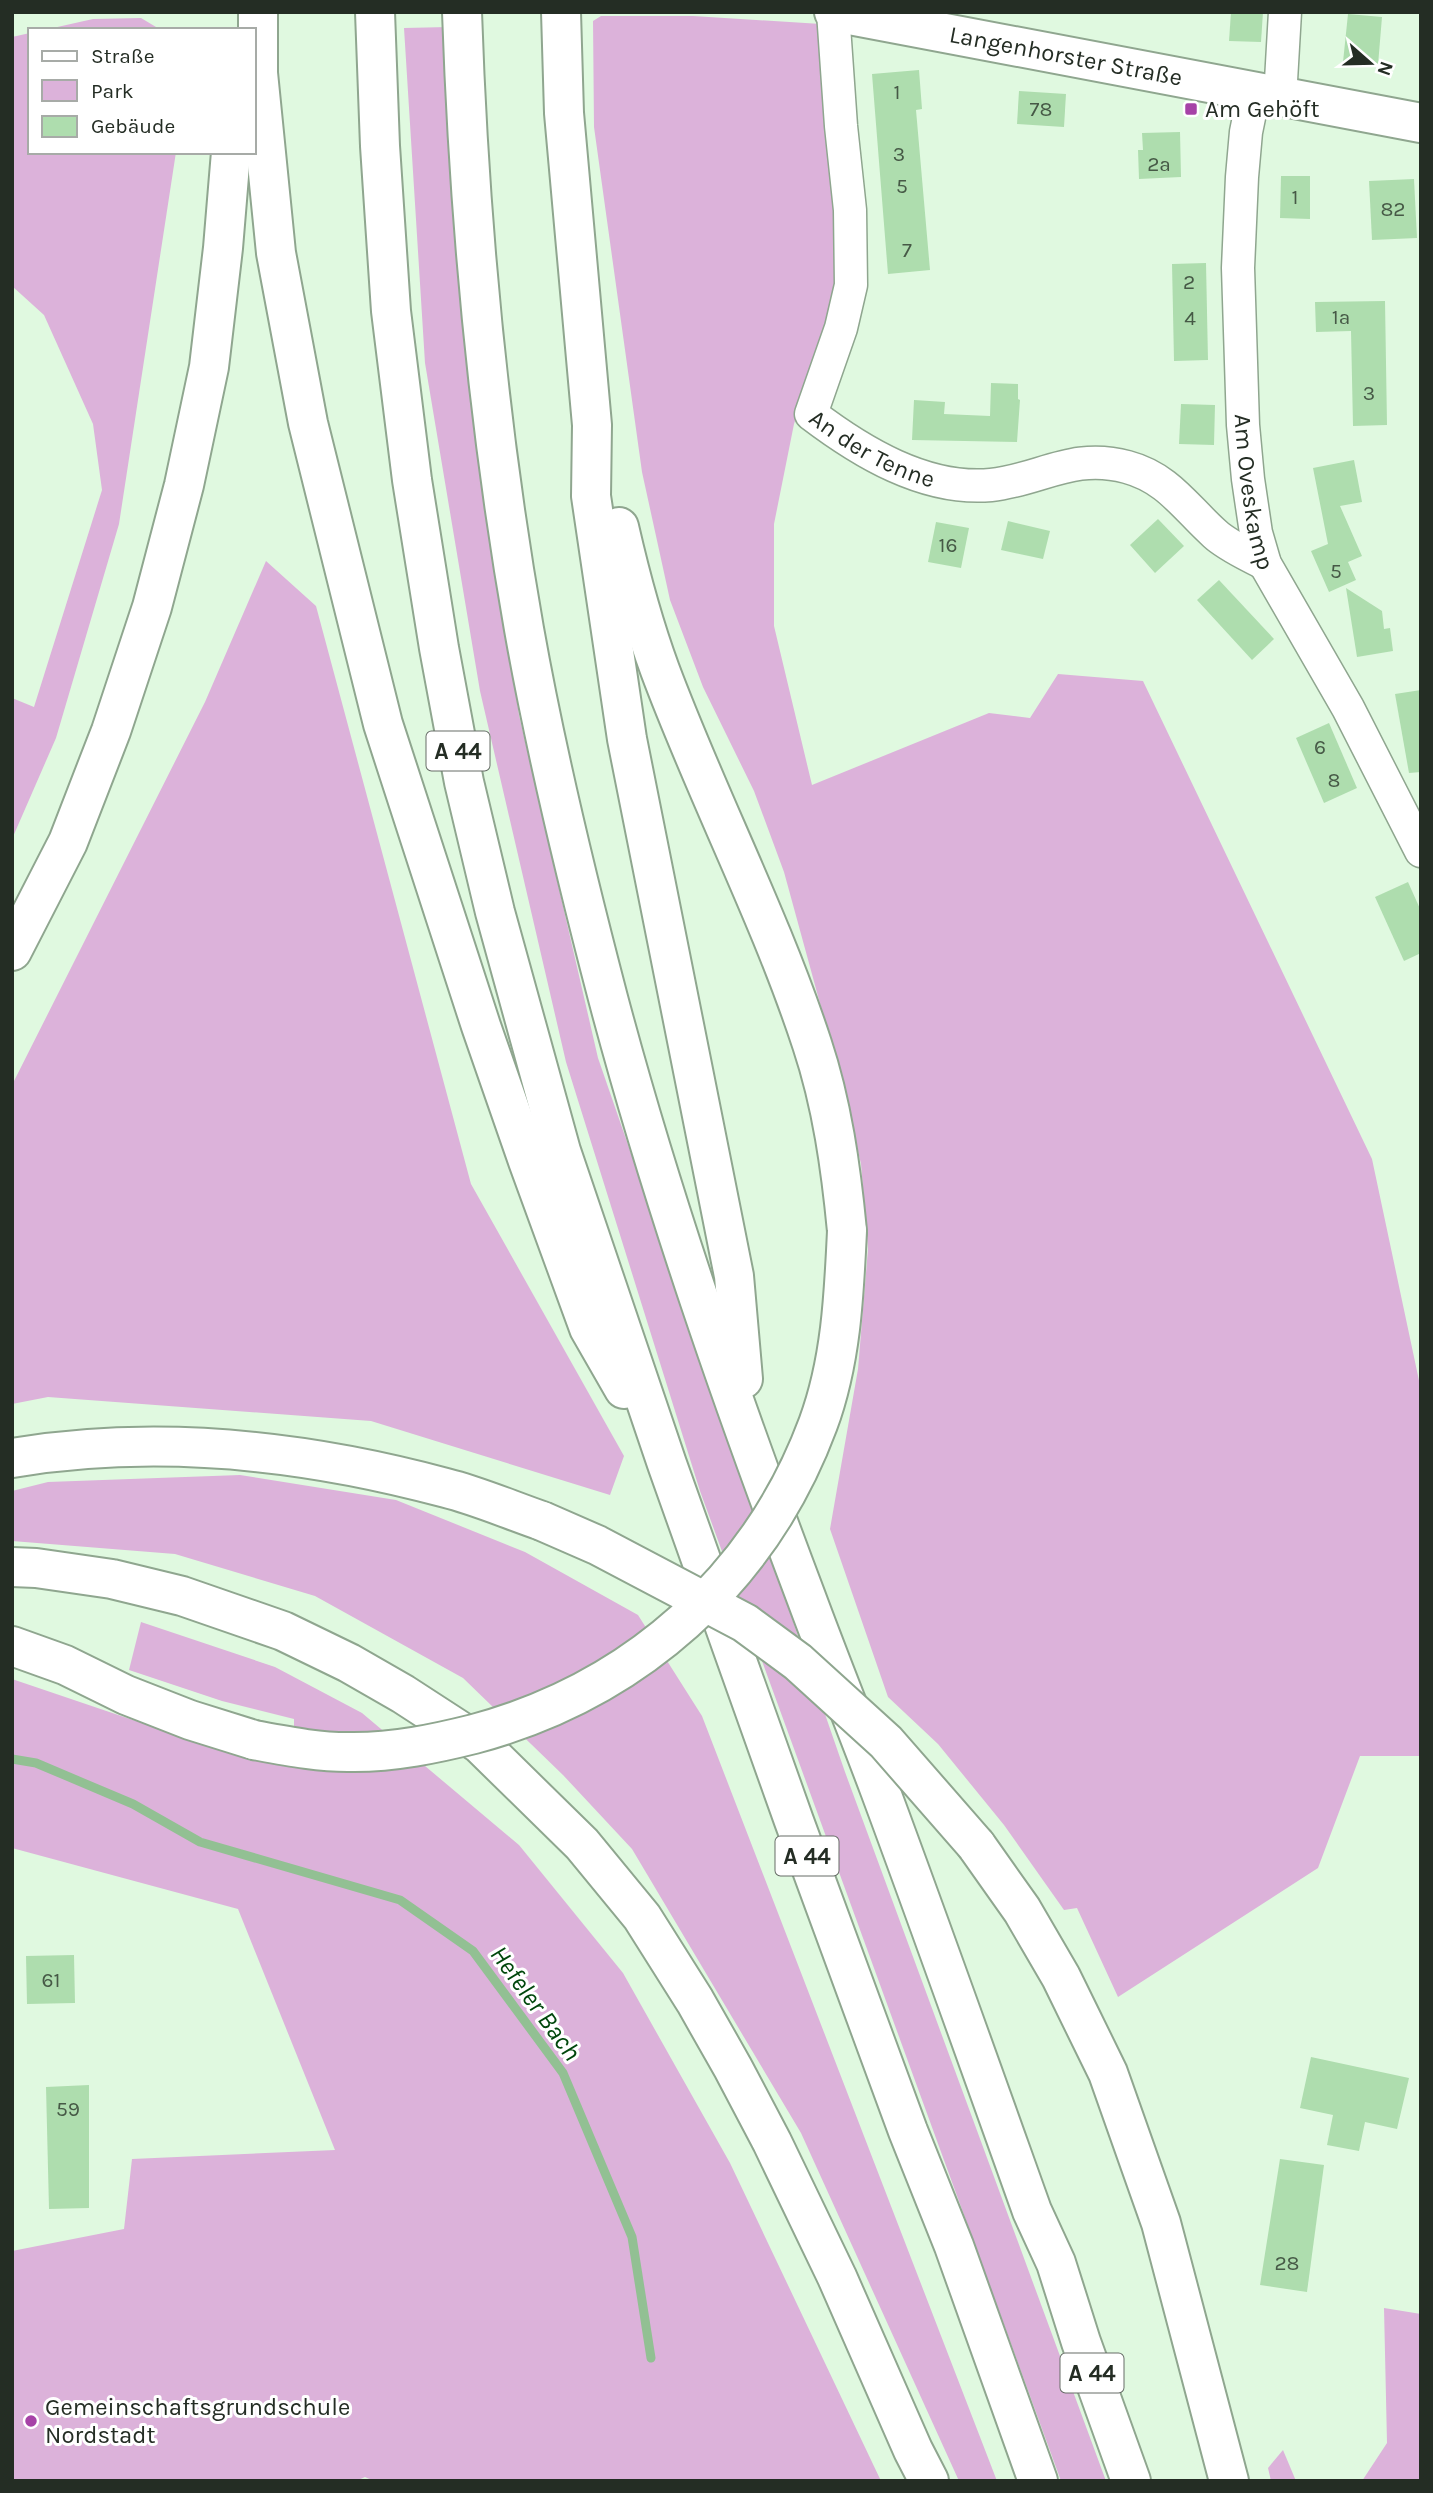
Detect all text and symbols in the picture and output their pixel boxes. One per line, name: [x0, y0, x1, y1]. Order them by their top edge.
street label: Langenhorster Straße: [947, 20, 1185, 92]
legend: [28, 28, 256, 154]
north arrow: [1335, 28, 1405, 98]
text: Straße: [91, 44, 154, 68]
text: N: [1372, 58, 1398, 79]
text: Park: [91, 79, 134, 103]
house number: 1: [894, 80, 900, 104]
place label: Am Gehöft: [1205, 95, 1320, 123]
house number: 78: [1030, 97, 1052, 121]
marker: Am Gehöft: [1183, 101, 1199, 117]
text: Gebäude: [91, 114, 175, 138]
house number: 3: [893, 142, 905, 166]
house number: 2a: [1147, 152, 1171, 176]
house number: 5: [896, 174, 908, 198]
house number: 1: [1292, 185, 1298, 209]
house number: 82: [1380, 197, 1406, 221]
house number: 7: [902, 238, 912, 262]
house number: 2: [1183, 270, 1195, 294]
house number: 1a: [1332, 305, 1350, 329]
house number: 4: [1184, 306, 1196, 330]
house number: 3: [1363, 381, 1375, 405]
street label: An der Tenne: [804, 404, 938, 493]
street label: Am Oveskamp: [1229, 414, 1280, 573]
house number: 16: [939, 533, 957, 557]
house number: 5: [1330, 559, 1342, 583]
road number: A 44: [426, 732, 490, 771]
house number: 6: [1314, 735, 1326, 759]
house number: 8: [1328, 768, 1340, 792]
road number: A 44: [776, 1837, 838, 1876]
water label: Hefeler Bach: [483, 1940, 588, 2067]
house number: 61: [42, 1968, 60, 1992]
house number: 59: [56, 2097, 80, 2121]
house number: 28: [1274, 2251, 1300, 2275]
road number: A 44: [1060, 2354, 1124, 2392]
place label: Gemeinschaftsgrundschule Nordstadt: [45, 2393, 350, 2449]
marker: Gemeinschaftsgrundschule Nordstadt: [23, 2413, 39, 2429]

